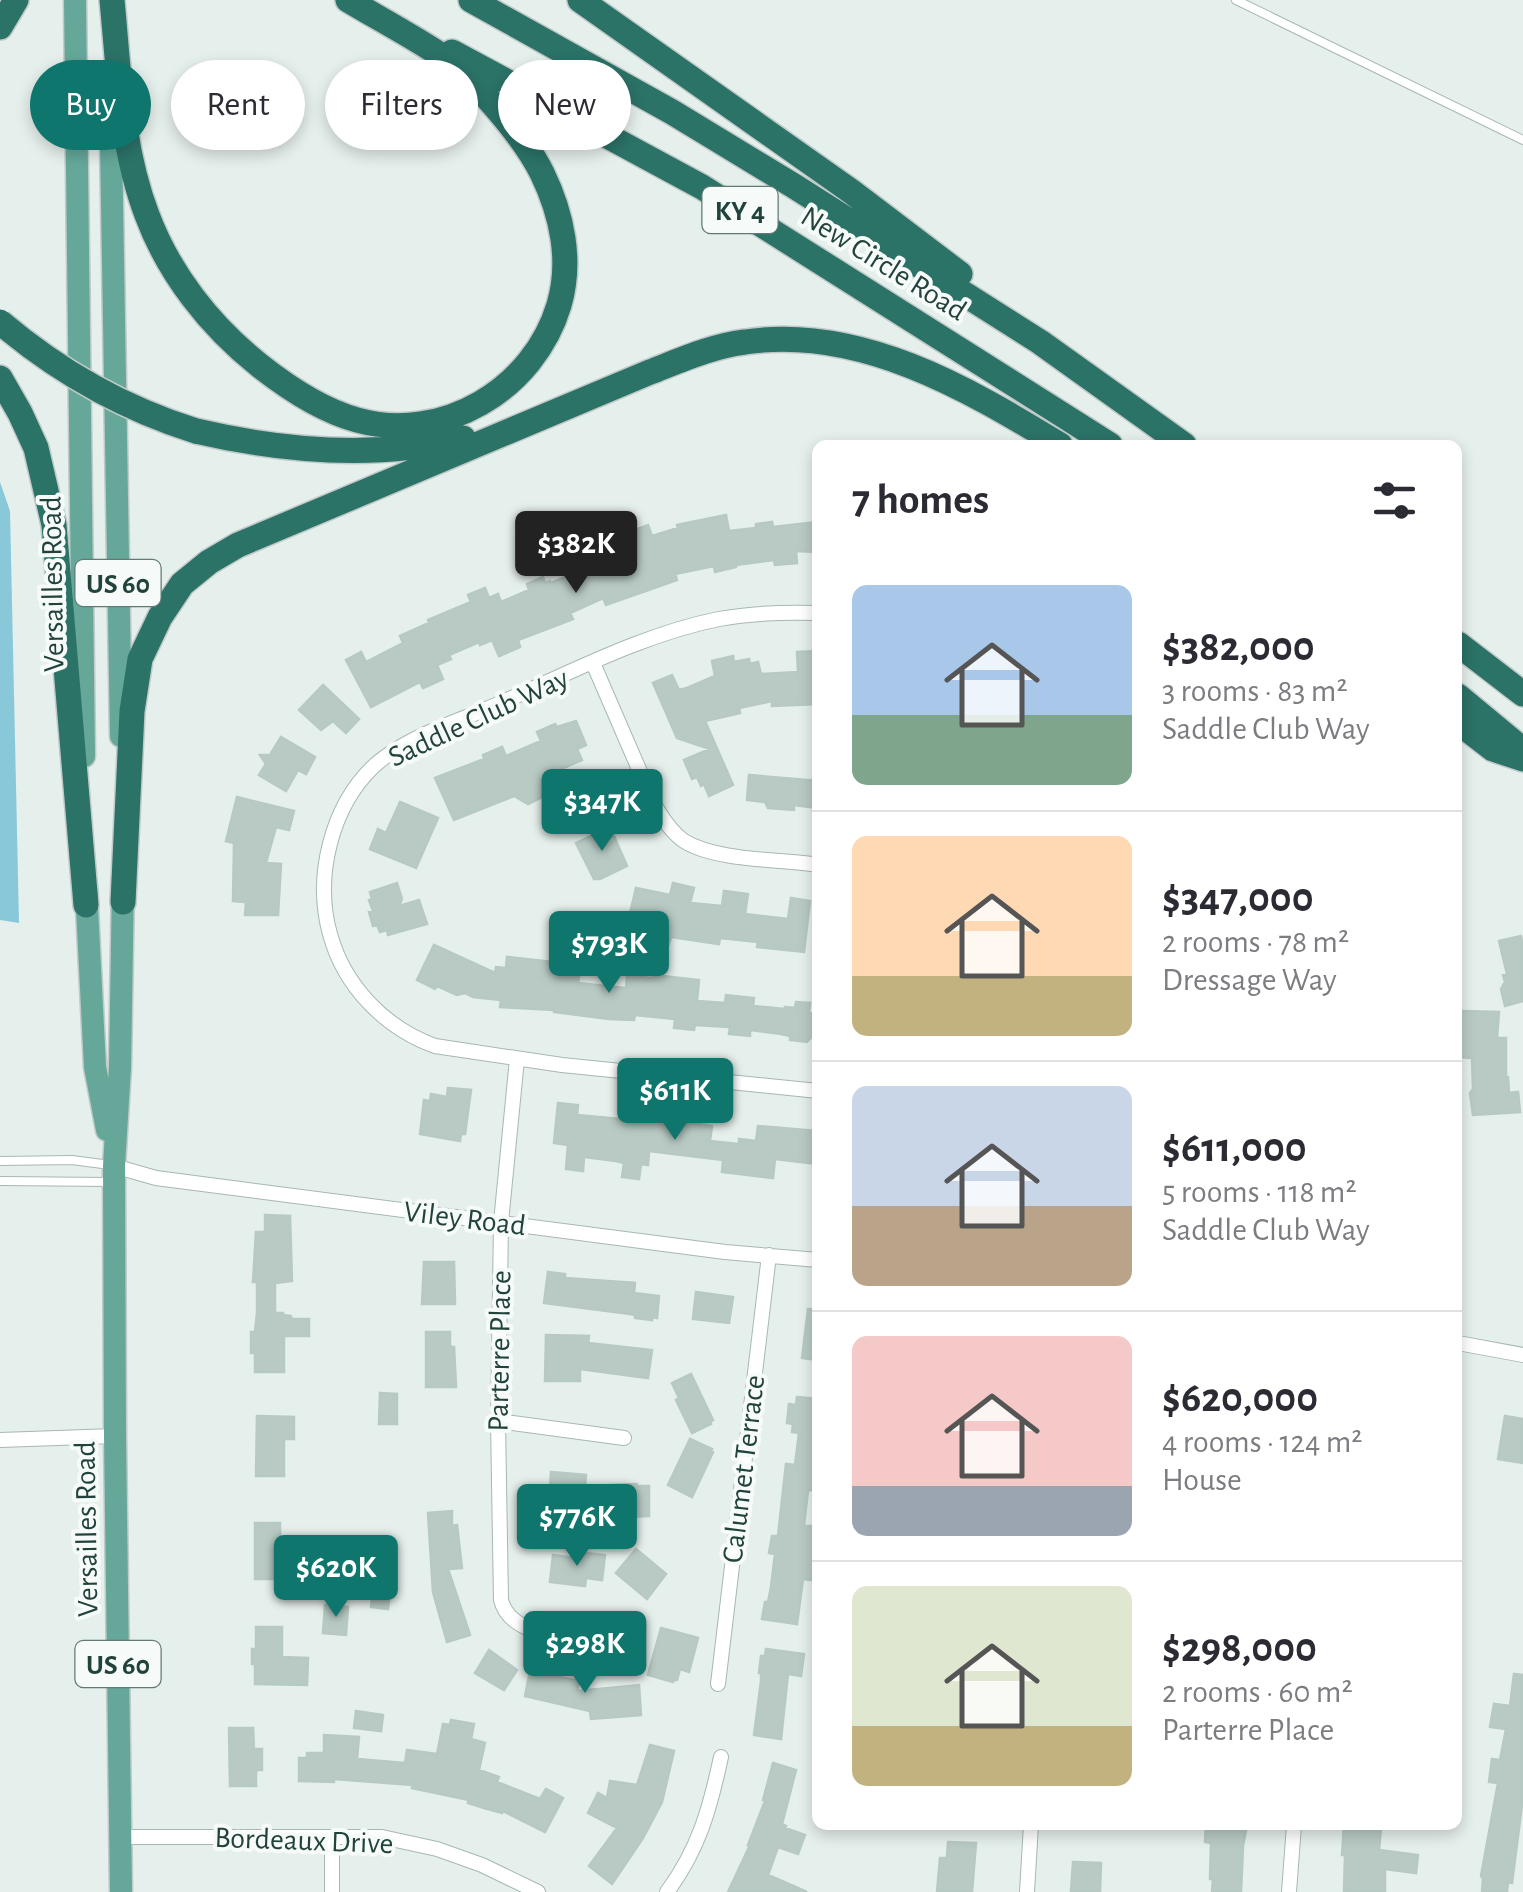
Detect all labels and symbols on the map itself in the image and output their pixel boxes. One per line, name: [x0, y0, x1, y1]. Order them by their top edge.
road number: KY 4: [702, 187, 778, 233]
street label: New Circle Road: [795, 201, 971, 327]
street label: Versailles Road: [36, 496, 70, 672]
pin: $382K: [506, 511, 646, 596]
road number: US 60: [76, 560, 160, 606]
street label: Saddle Club Way: [384, 663, 573, 773]
pin: $347K: [532, 769, 672, 854]
pin: $793K: [539, 911, 679, 996]
pin: $611K: [605, 1058, 745, 1143]
street label: Viley Road: [402, 1197, 528, 1241]
street label: Parterre Place: [484, 1270, 516, 1432]
street label: Calumet Terrace: [718, 1373, 770, 1565]
street label: Versailles Road: [70, 1441, 104, 1617]
pin: $776K: [507, 1484, 647, 1569]
pin: $620K: [266, 1535, 406, 1620]
pin: $298K: [515, 1611, 655, 1696]
road number: US 60: [76, 1641, 160, 1687]
street label: Bordeaux Drive: [214, 1823, 394, 1859]

